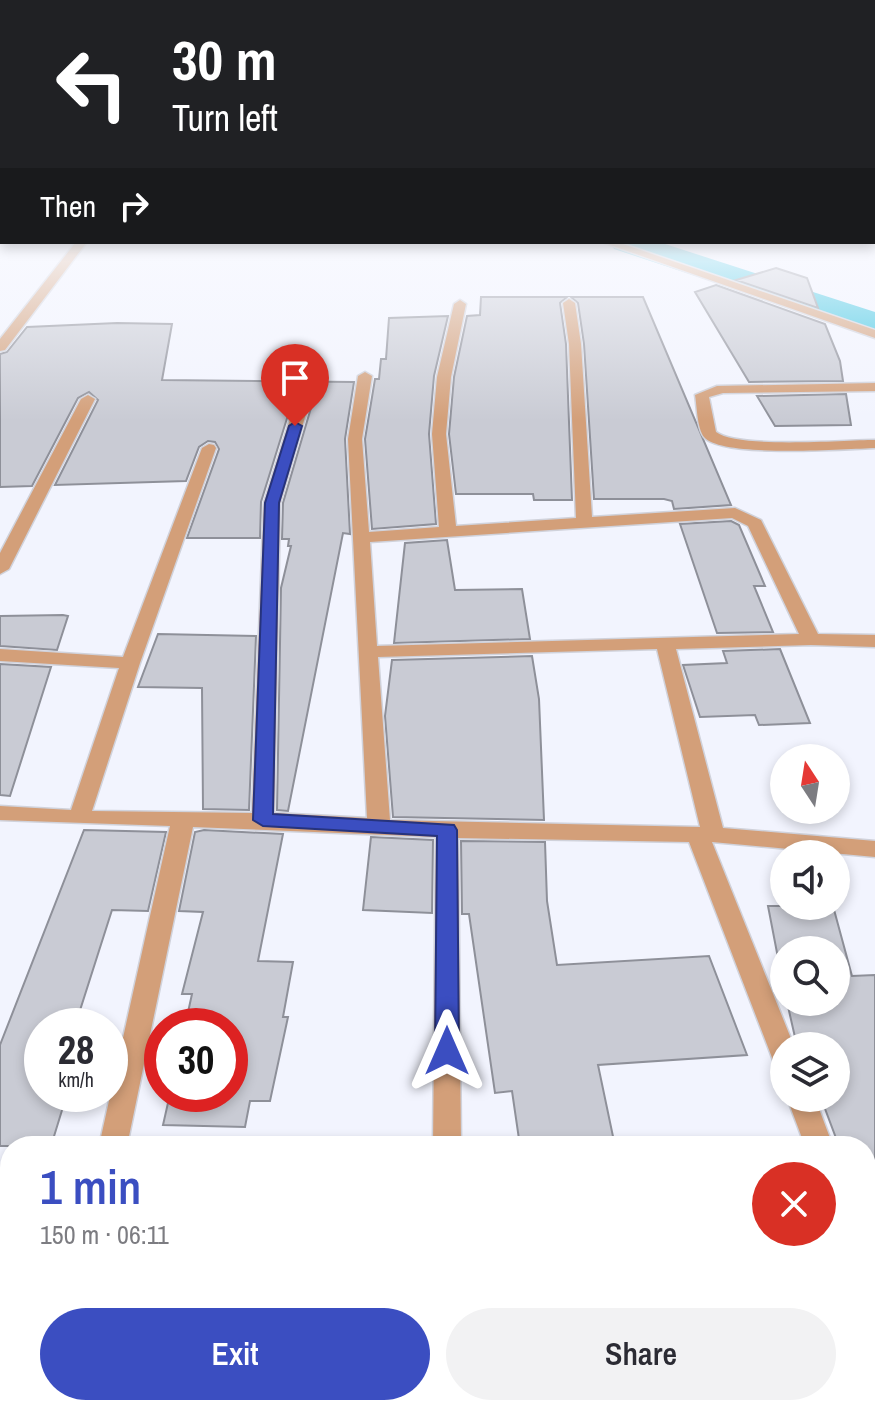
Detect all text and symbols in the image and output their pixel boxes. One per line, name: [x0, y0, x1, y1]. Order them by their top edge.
text: 30 m: [172, 22, 277, 97]
icon: left: [40, 32, 144, 136]
text: Turn left: [172, 94, 278, 142]
icon: right: [112, 184, 156, 228]
text: Then: [40, 186, 96, 226]
pin: [261, 344, 329, 426]
icon: arrive: [273, 356, 317, 400]
north arrow: [770, 744, 850, 824]
map controls: [770, 744, 850, 1112]
button: sound: [770, 840, 850, 920]
button: search: [770, 936, 850, 1016]
speed limit sign: 30: [144, 1008, 248, 1112]
position arrow: [405, 1009, 489, 1093]
text: 28: [58, 1023, 94, 1076]
button: layers: [770, 1032, 850, 1112]
text: km/h: [58, 1066, 94, 1093]
text: 1 min: [40, 1154, 141, 1219]
button: close: [752, 1162, 836, 1246]
text: 150 m · 06:11: [40, 1217, 169, 1252]
button: Exit: [40, 1308, 430, 1400]
button: Share: [446, 1308, 836, 1400]

